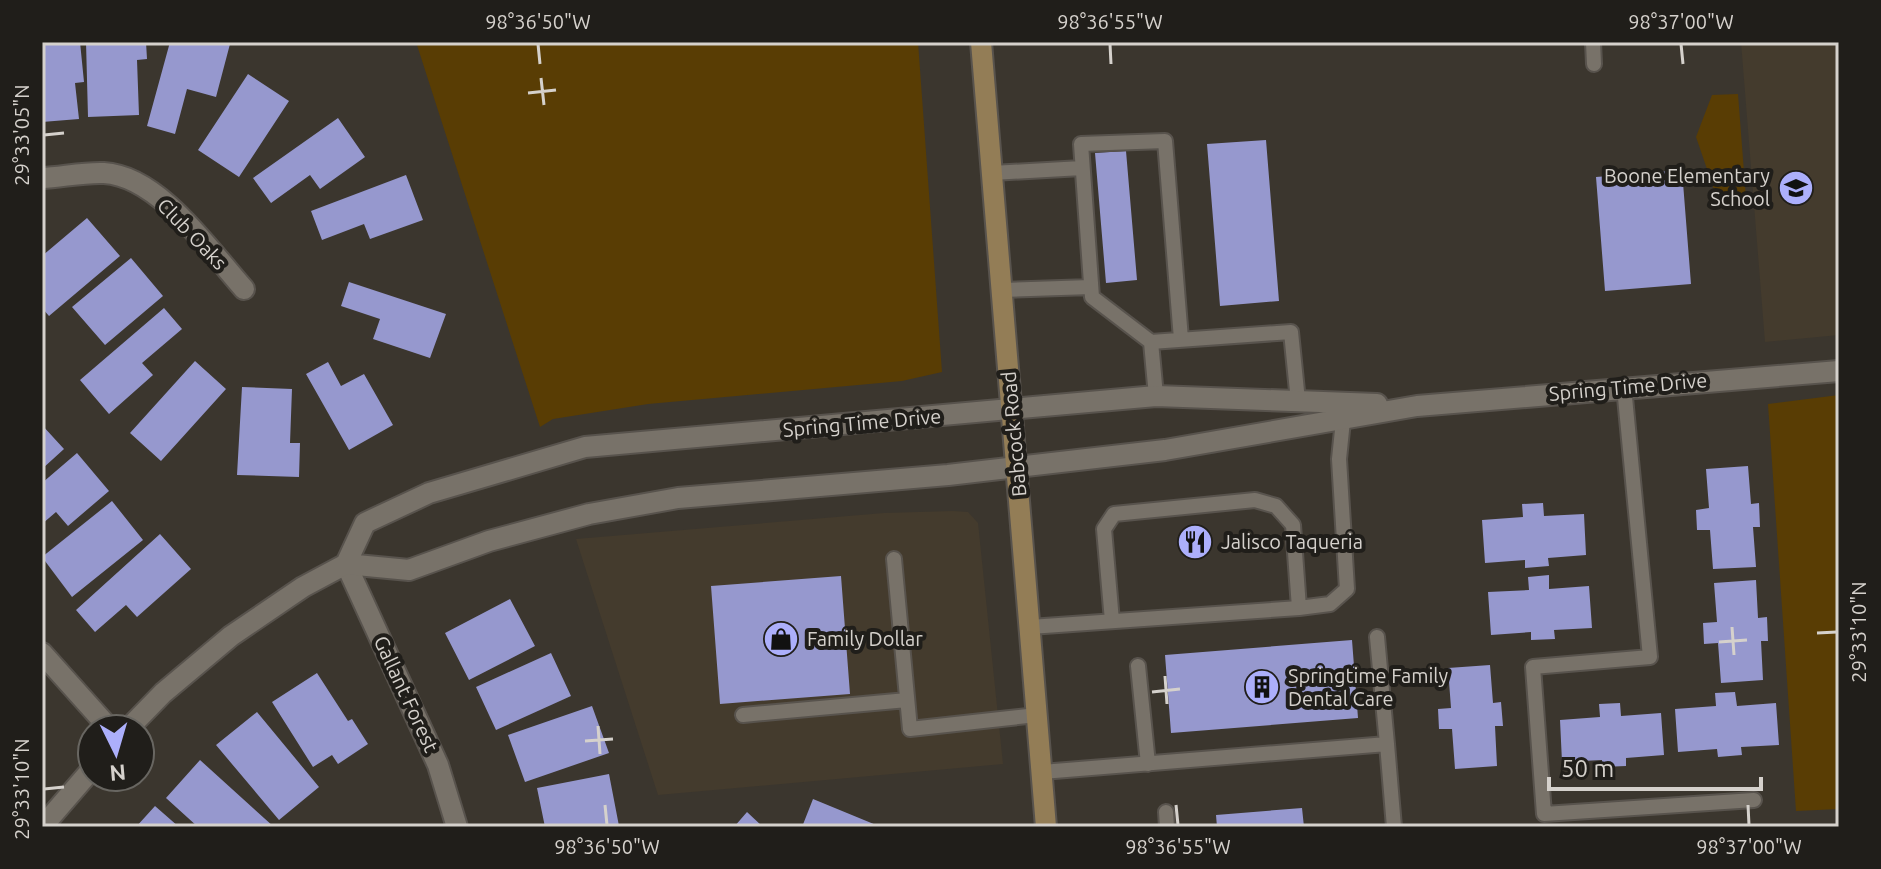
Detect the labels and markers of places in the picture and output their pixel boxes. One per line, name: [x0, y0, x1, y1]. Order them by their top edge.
place label: Boone Elementary School: [1604, 164, 1770, 210]
school or university icon: Boone Elementary School: [1777, 169, 1815, 207]
restaurant icon: Jalisco Taqueria: [1176, 523, 1214, 561]
place label: Jalisco Taqueria: [1221, 530, 1363, 553]
shop icon: Family Dollar: [762, 620, 800, 658]
place label: Family Dollar: [807, 627, 923, 650]
place label: Springtime Family Dental Care: [1288, 664, 1449, 710]
building icon: Springtime Family Dental Care: [1243, 668, 1281, 706]

